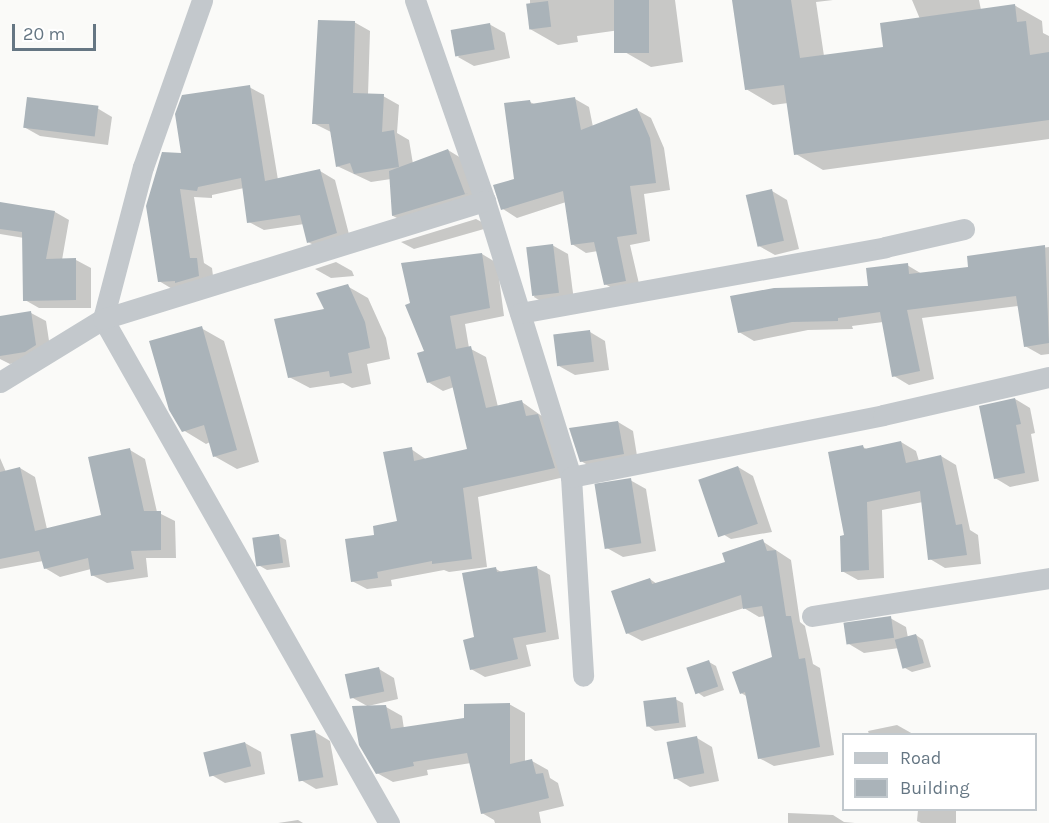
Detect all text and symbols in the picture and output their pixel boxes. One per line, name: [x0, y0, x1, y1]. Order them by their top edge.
scale bar: [15, 12, 99, 50]
text: 20 m: [23, 23, 65, 45]
legend: [842, 733, 1037, 811]
text: Road: [900, 747, 941, 769]
text: Building: [900, 777, 970, 799]

